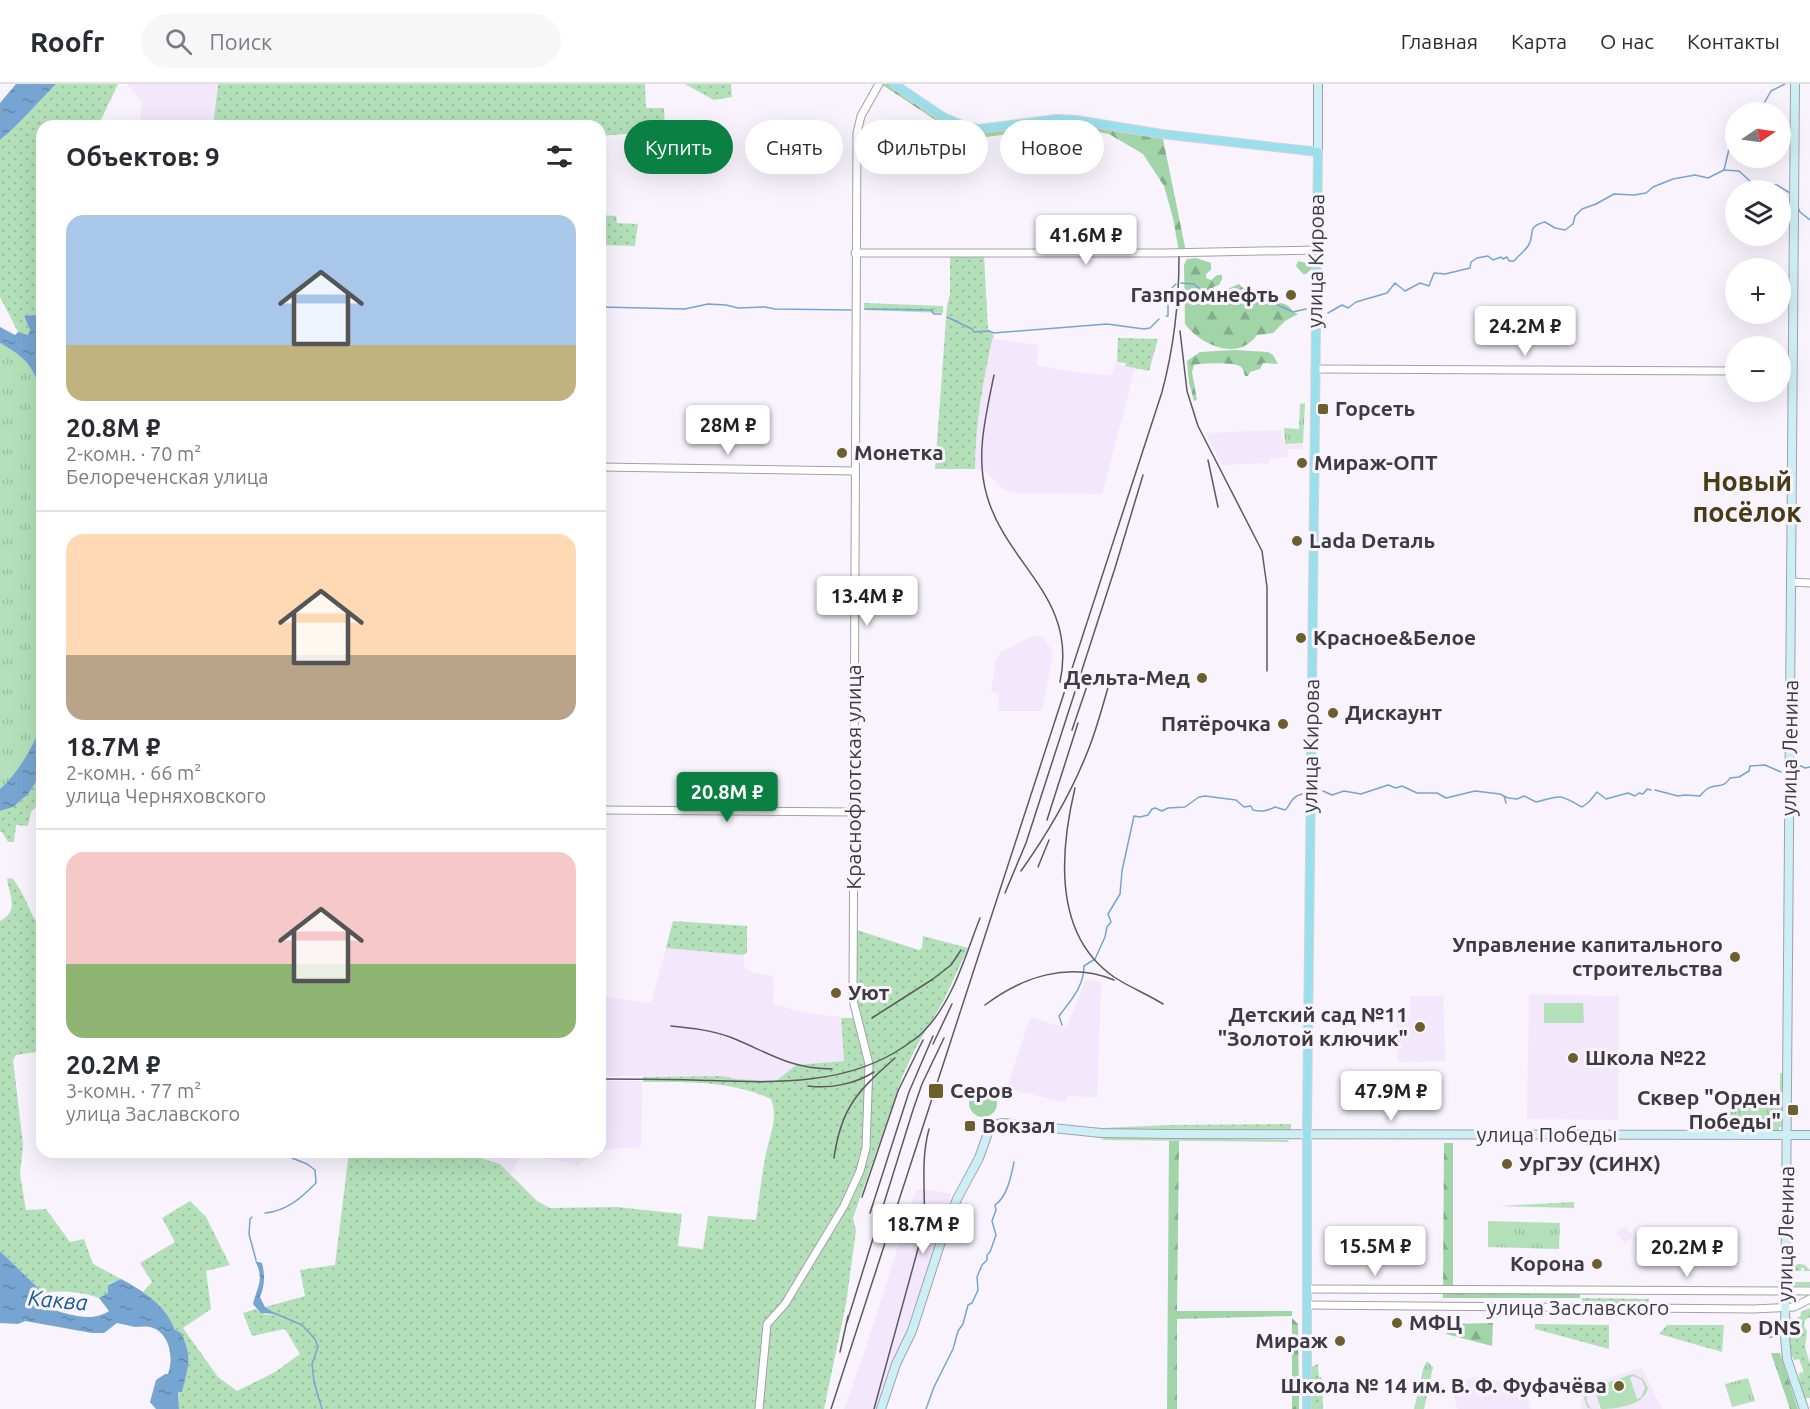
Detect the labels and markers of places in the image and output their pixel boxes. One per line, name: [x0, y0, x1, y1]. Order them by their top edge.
pin: 41.6M ₽: [1031, 215, 1141, 266]
place label: Газпромнефть: [1131, 282, 1279, 306]
marker: Газпромнефть: [1284, 288, 1298, 302]
pin: 24.2M ₽: [1470, 306, 1580, 357]
place label: Горсеть: [1335, 396, 1415, 420]
marker: Горсеть: [1316, 402, 1330, 416]
pin: 28M ₽: [686, 405, 770, 456]
place label: Монетка: [854, 440, 944, 464]
marker: Монетка: [835, 446, 849, 460]
place label: Мираж-ОПТ: [1314, 450, 1438, 474]
marker: Мираж-ОПТ: [1295, 456, 1309, 470]
place label: Lada Dеталь: [1309, 528, 1435, 552]
marker: Lada Dеталь: [1290, 534, 1304, 548]
pin: 13.4M ₽: [812, 576, 922, 627]
place label: Красное&Белое: [1313, 625, 1476, 649]
marker: Красное&Белое: [1294, 631, 1308, 645]
place label: Дельта-Мед: [1064, 665, 1190, 689]
marker: Дельта-Мед: [1195, 671, 1209, 685]
place label: Дискаунт: [1345, 700, 1443, 724]
marker: Дискаунт: [1326, 706, 1340, 720]
place label: Пятёрочка: [1161, 711, 1271, 735]
marker: Пятёрочка: [1276, 717, 1290, 731]
pin: 20.8M ₽: [672, 772, 782, 823]
place label: Управление капитального строительства: [1452, 932, 1723, 980]
marker: Управление капитального строительства: [1728, 950, 1742, 964]
place label: Уют: [848, 980, 890, 1004]
marker: Уют: [829, 986, 843, 1000]
place label: Детский сад №11 "Золотой ключик": [1218, 1002, 1408, 1050]
marker: Детский сад №11 "Золотой ключик": [1413, 1020, 1427, 1034]
place label: Школа №22: [1585, 1045, 1707, 1069]
marker: Школа №22: [1566, 1051, 1580, 1065]
pin: 47.9M ₽: [1336, 1071, 1446, 1122]
place label: Серов: [950, 1078, 1013, 1102]
marker: Серов: [927, 1082, 945, 1100]
place label: Сквер "Орден Победы": [1637, 1085, 1781, 1133]
marker: Сквер "Орден Победы": [1786, 1103, 1800, 1117]
place label: Вокзал: [982, 1113, 1055, 1137]
marker: Вокзал: [963, 1119, 977, 1133]
place label: УрГЭУ (СИНХ): [1519, 1151, 1661, 1175]
marker: УрГЭУ (СИНХ): [1500, 1157, 1514, 1171]
pin: 18.7M ₽: [868, 1204, 978, 1255]
pin: 15.5M ₽: [1320, 1226, 1430, 1277]
pin: 20.2M ₽: [1632, 1227, 1742, 1278]
place label: Корона: [1510, 1251, 1585, 1275]
marker: Корона: [1590, 1257, 1604, 1271]
place label: МФЦ: [1409, 1310, 1462, 1334]
place label: DNS: [1758, 1315, 1801, 1339]
marker: МФЦ: [1390, 1316, 1404, 1330]
marker: DNS: [1739, 1321, 1753, 1335]
place label: Мираж: [1255, 1328, 1329, 1352]
marker: Мираж: [1333, 1334, 1347, 1348]
place label: Школа № 14 им. В. Ф. Фуфачёва: [1280, 1373, 1607, 1397]
marker: Школа № 14 им. В. Ф. Фуфачёва: [1612, 1379, 1626, 1393]

